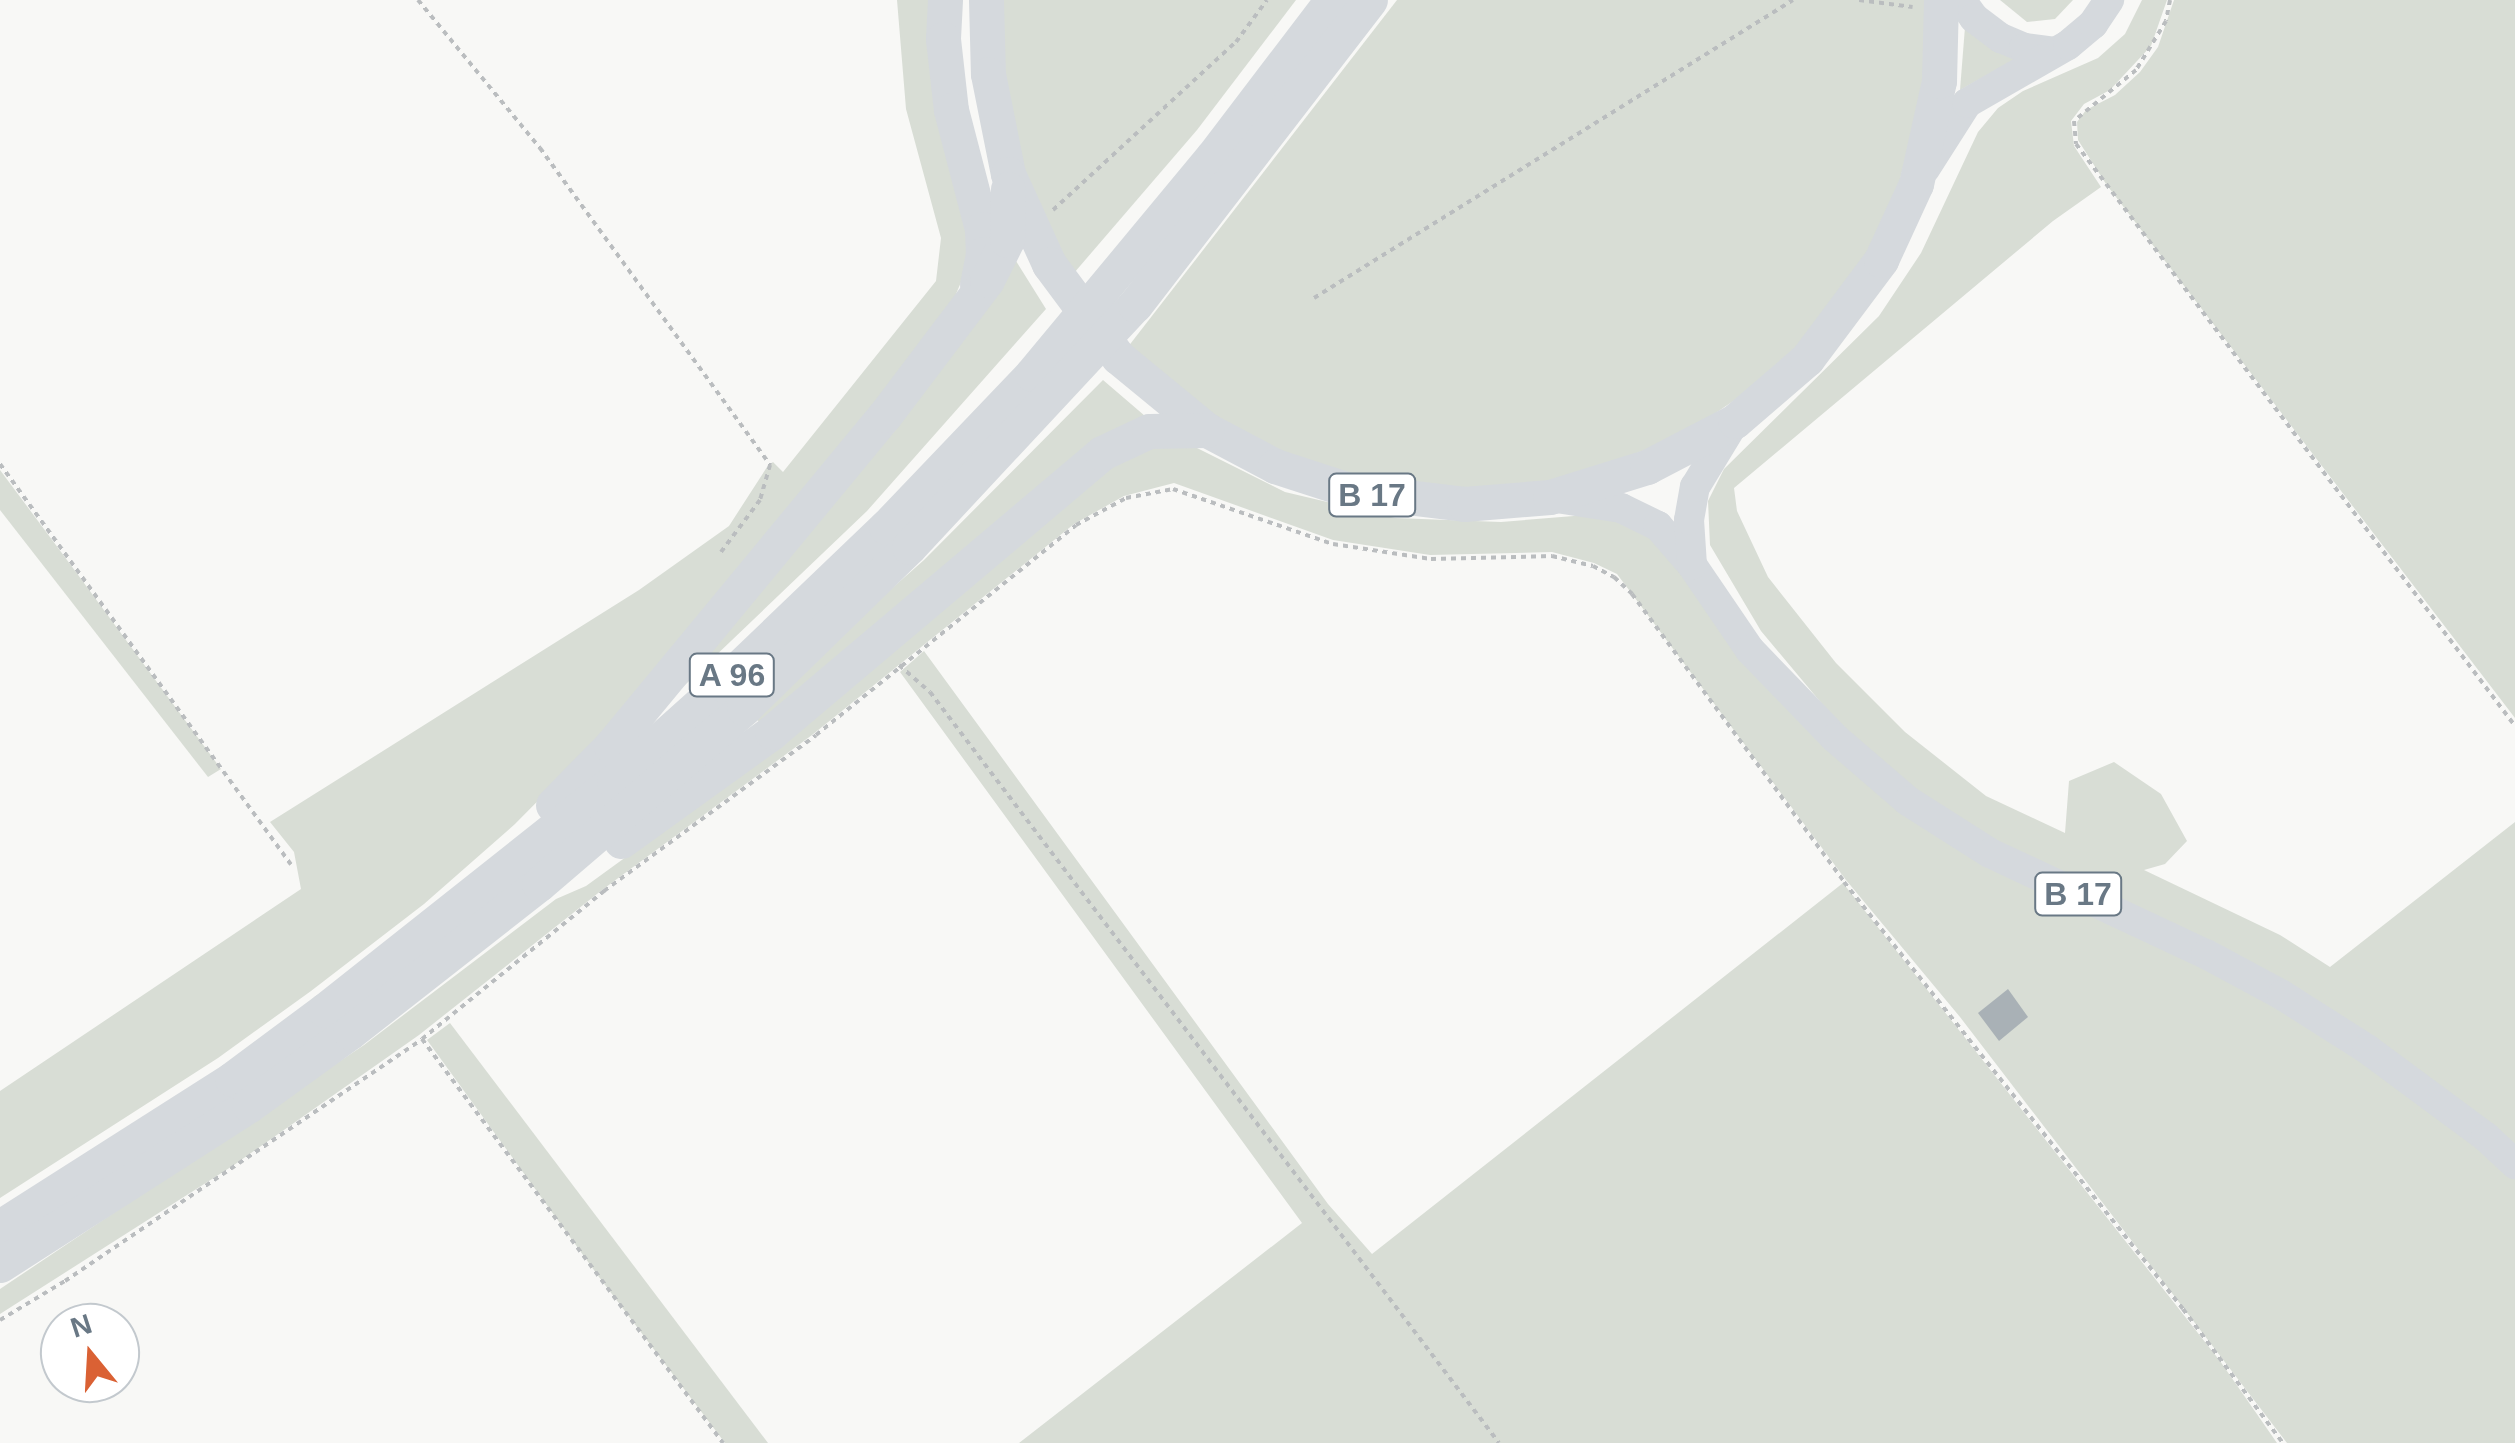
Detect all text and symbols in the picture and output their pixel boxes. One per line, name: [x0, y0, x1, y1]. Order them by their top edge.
road number: B 17: [1327, 468, 1417, 522]
road number: A 96: [687, 648, 777, 702]
road number: B 17: [2033, 867, 2123, 921]
north arrow: [40, 1303, 140, 1403]
text: N: [67, 1308, 96, 1344]

